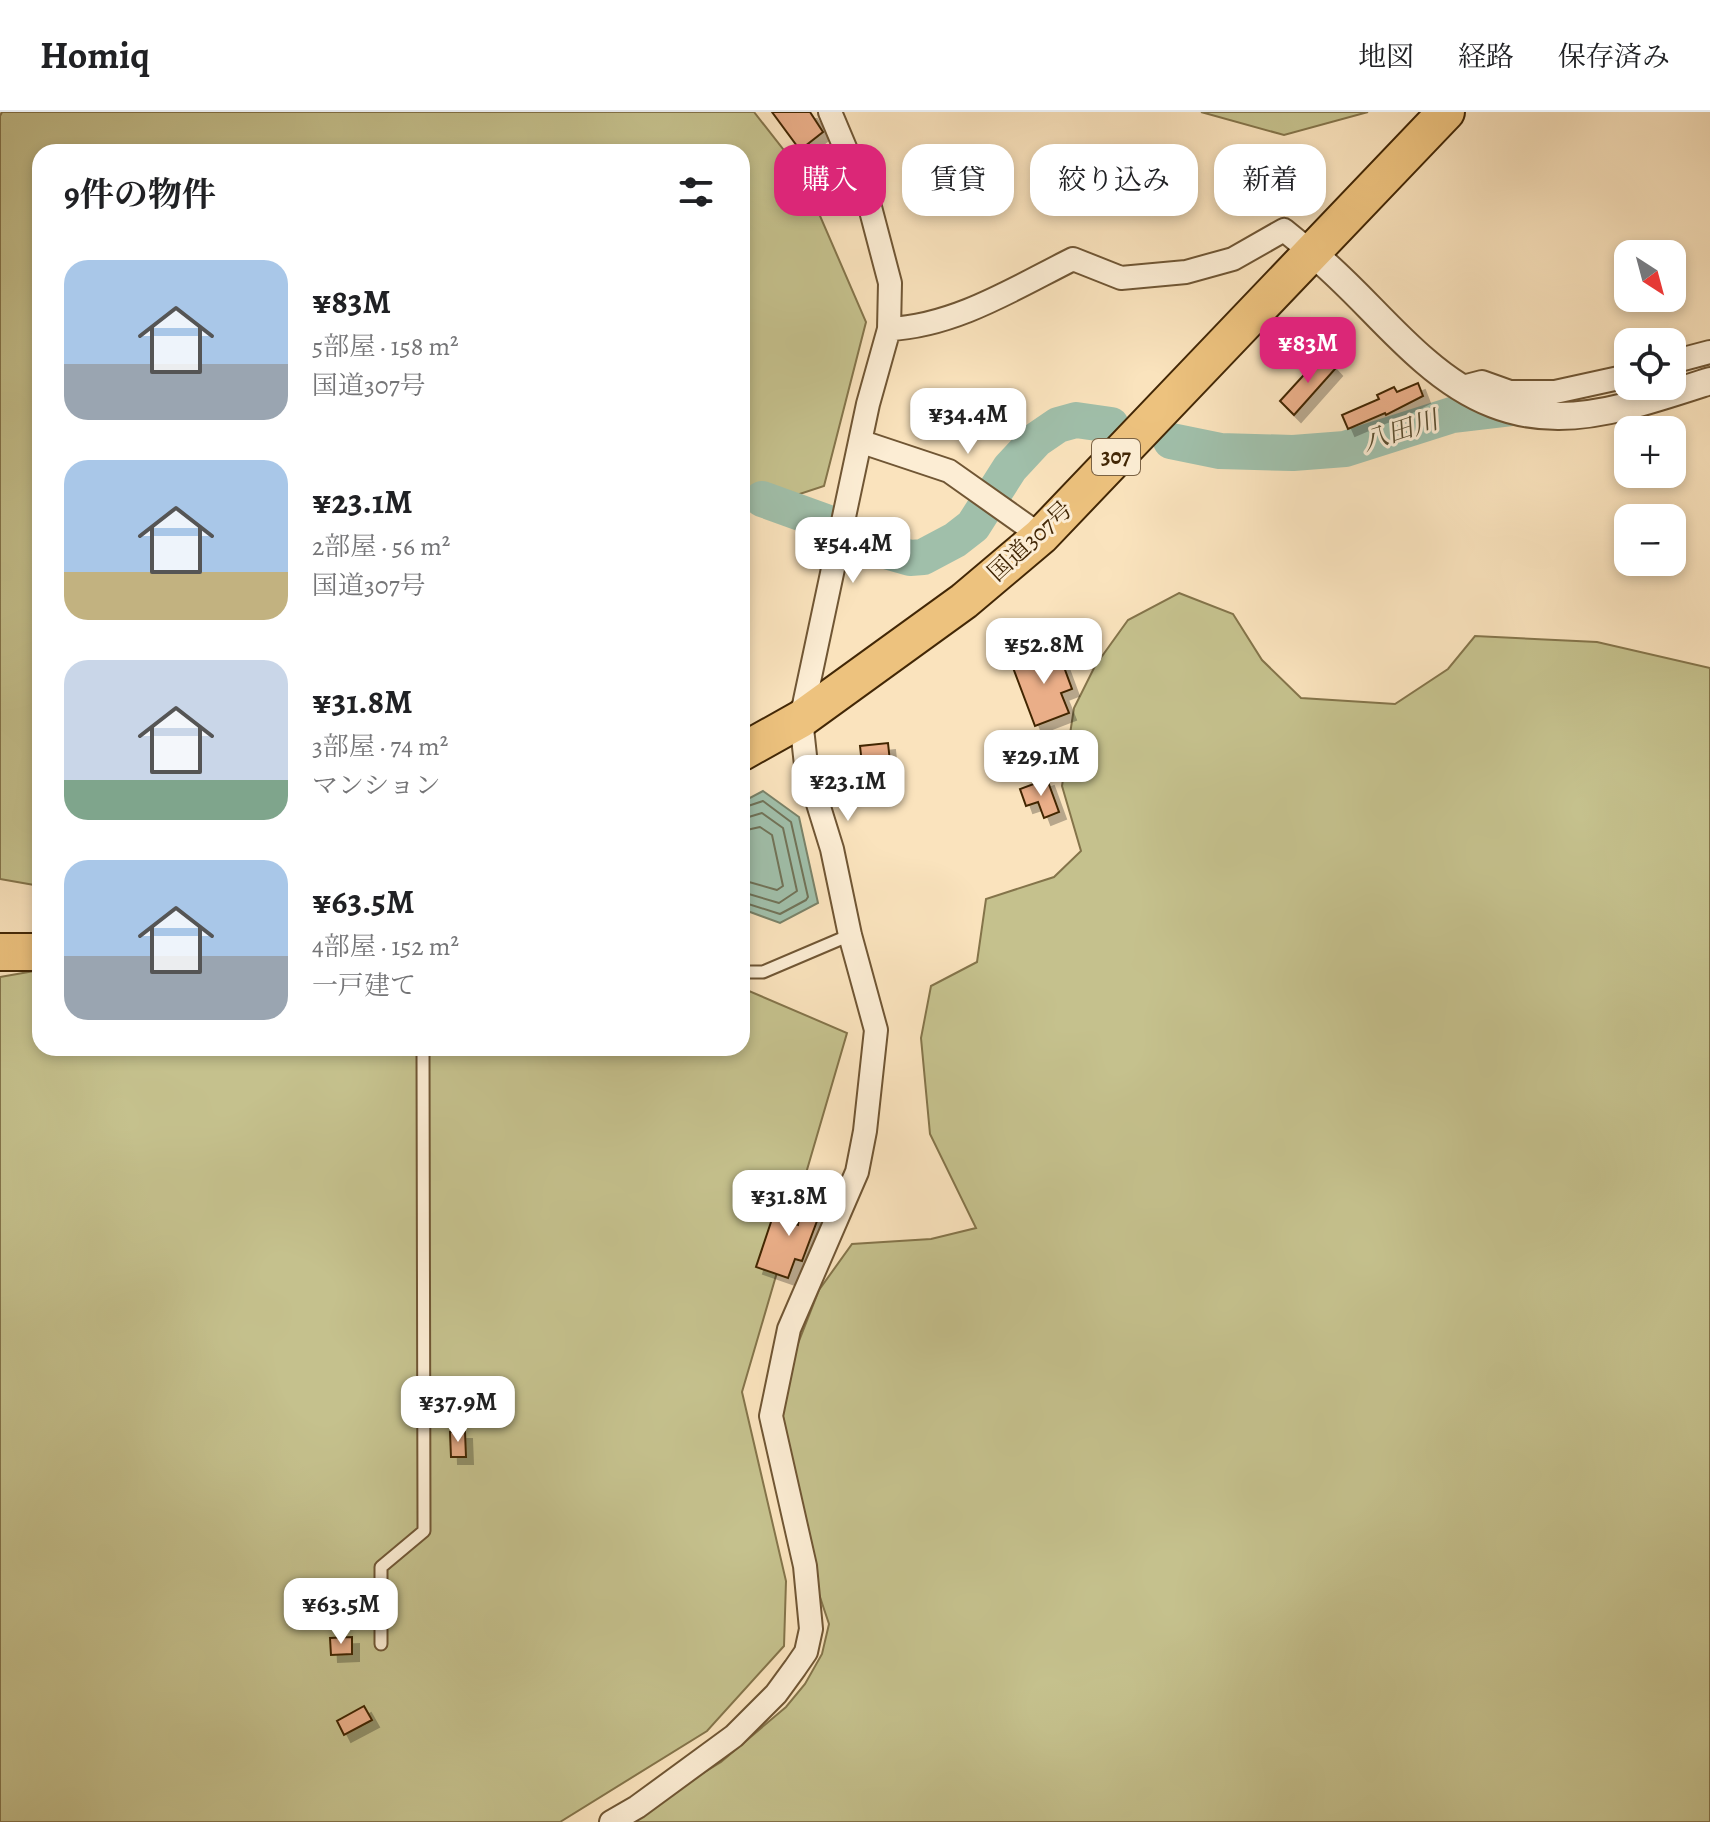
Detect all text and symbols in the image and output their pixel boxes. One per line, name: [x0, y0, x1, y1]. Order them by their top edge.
text: Homiq: [40, 29, 150, 81]
text: 地図: [1358, 38, 1414, 76]
text: 経路: [1458, 38, 1514, 76]
text: 保存済み: [1558, 38, 1670, 76]
chip: 購入: [774, 144, 886, 216]
chip: 賃貸: [902, 144, 1014, 216]
chip: 絞り込み: [1030, 144, 1198, 216]
chip: 新着: [1214, 144, 1326, 216]
icon: filters: [674, 170, 718, 214]
text: 9件の物件: [64, 171, 216, 218]
north arrow: [1614, 240, 1686, 312]
map controls: [1614, 240, 1686, 576]
text: ¥83M: [312, 278, 391, 325]
icon: home: [128, 292, 224, 388]
pin: ¥83M: [1261, 317, 1355, 385]
text: ¥83M: [1278, 325, 1338, 360]
button: locate: [1614, 328, 1686, 400]
text: 5部屋 · 158 m²: [312, 329, 459, 364]
text: 国道307号: [312, 368, 426, 403]
pin: ¥34.4M: [903, 388, 1033, 456]
text: ¥34.4M: [928, 396, 1008, 431]
water label: 八田川: [1357, 401, 1445, 460]
button: +: [1614, 416, 1686, 488]
road number: 307: [1092, 439, 1140, 475]
text: ¥23.1M: [312, 478, 413, 525]
icon: home: [128, 492, 224, 588]
street label: 国道307号: [981, 494, 1079, 588]
button: −: [1614, 504, 1686, 576]
pin: ¥54.4M: [788, 517, 918, 585]
text: ¥54.4M: [813, 525, 893, 560]
text: 2部屋 · 56 m²: [312, 529, 450, 564]
text: 国道307号: [312, 568, 426, 603]
pin: ¥52.8M: [979, 618, 1109, 686]
text: ¥52.8M: [1004, 626, 1084, 661]
text: ¥31.8M: [312, 678, 413, 725]
icon: home: [128, 692, 224, 788]
text: 3部屋 · 74 m²: [312, 729, 448, 764]
pin: ¥29.1M: [976, 730, 1106, 798]
text: ¥29.1M: [1002, 738, 1080, 773]
pin: ¥23.1M: [783, 755, 913, 823]
text: ¥23.1M: [810, 763, 887, 798]
text: マンション: [312, 768, 441, 803]
text: ¥63.5M: [312, 878, 414, 925]
icon: home: [128, 892, 224, 988]
text: 4部屋 · 152 m²: [312, 929, 459, 964]
text: 一戸建て: [312, 968, 416, 1003]
pin: ¥31.8M: [724, 1170, 854, 1238]
text: ¥31.8M: [751, 1178, 827, 1213]
pin: ¥37.9M: [393, 1376, 523, 1444]
text: ¥37.9M: [419, 1384, 497, 1419]
pin: ¥63.5M: [276, 1578, 406, 1646]
text: ¥63.5M: [302, 1586, 380, 1621]

